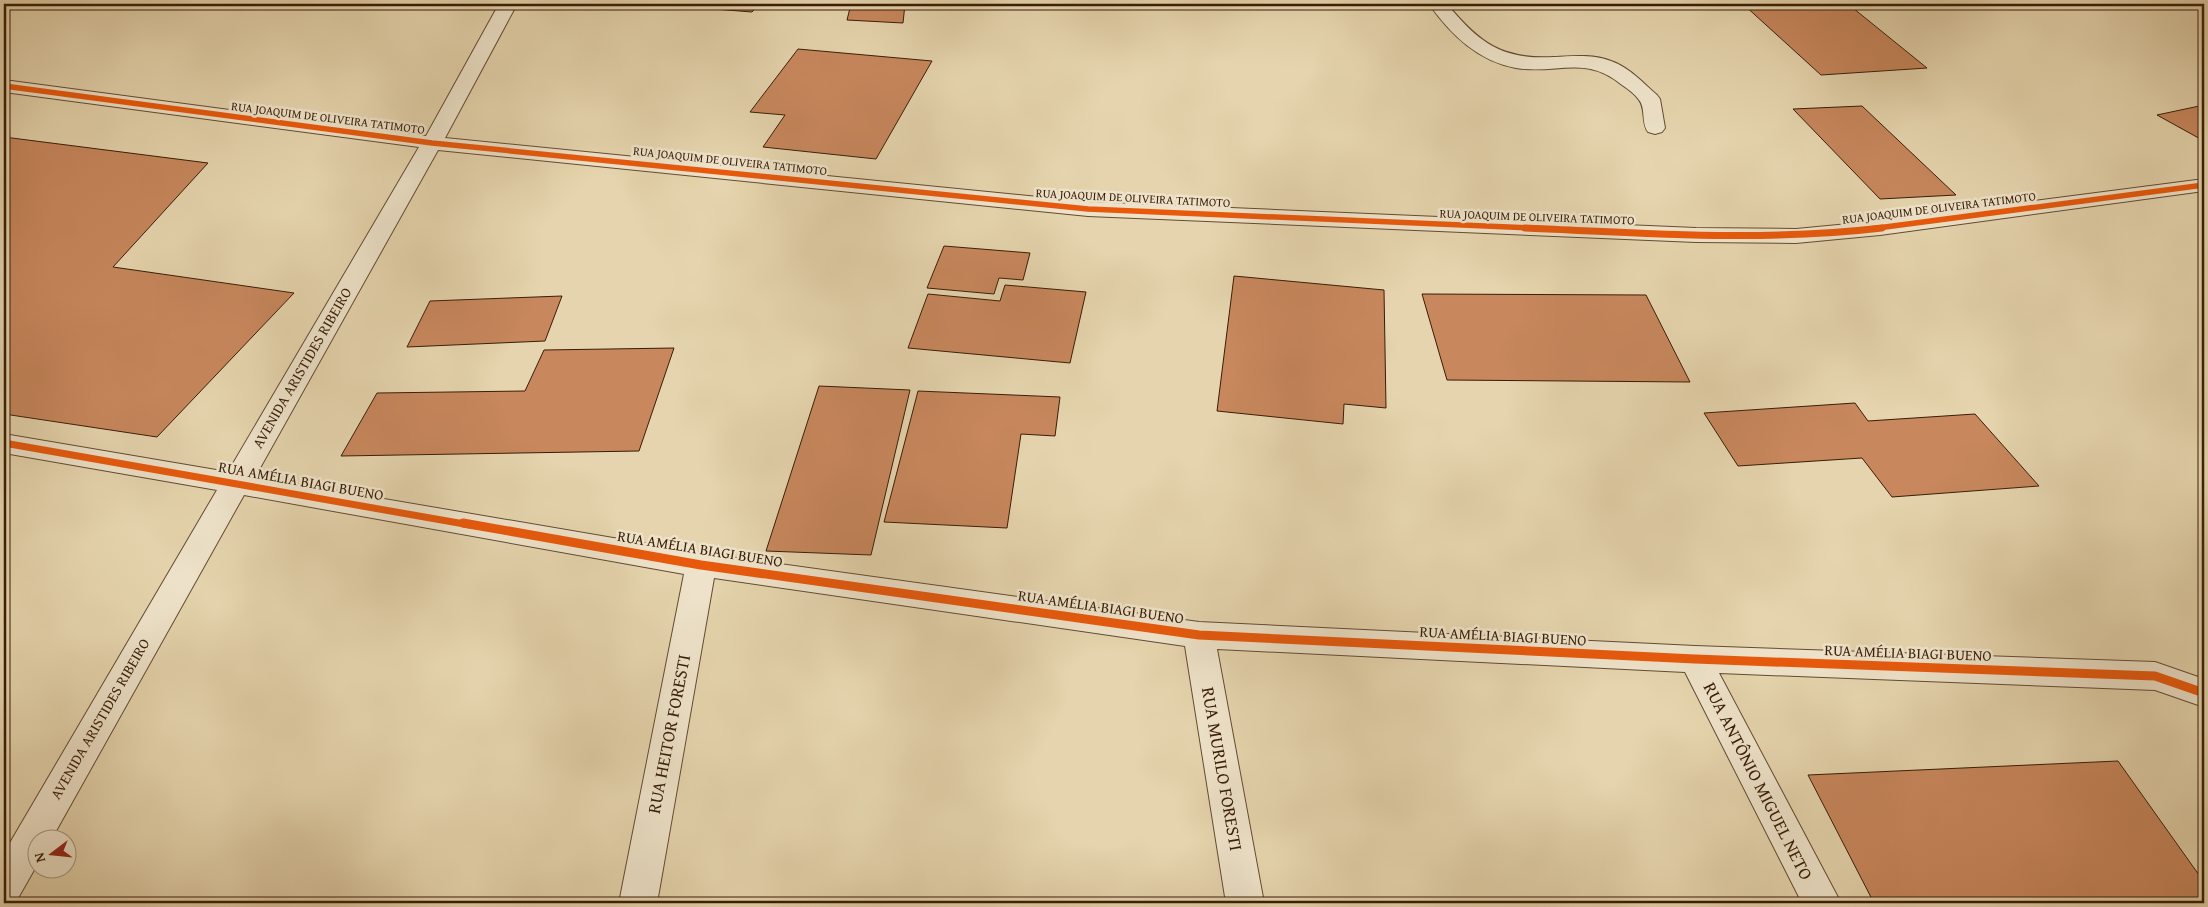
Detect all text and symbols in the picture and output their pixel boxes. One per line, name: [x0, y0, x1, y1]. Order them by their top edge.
street label: RUA JOAQUIM DE OLIVEIRA TATIMOTO: [230, 97, 426, 138]
street label: RUA JOAQUIM DE OLIVEIRA TATIMOTO: [632, 142, 828, 179]
street label: RUA JOAQUIM DE OLIVEIRA TATIMOTO: [1035, 184, 1231, 211]
street label: RUA JOAQUIM DE OLIVEIRA TATIMOTO: [1841, 187, 2037, 228]
street label: RUA JOAQUIM DE OLIVEIRA TATIMOTO: [1439, 205, 1635, 228]
street label: AVENIDA ARISTIDES RIBEIRO: [247, 283, 356, 452]
street label: RUA AMÉLIA BIAGI BUENO: [217, 456, 385, 505]
street label: RUA AMÉLIA BIAGI BUENO: [616, 525, 784, 572]
street label: RUA AMÉLIA BIAGI BUENO: [1017, 584, 1185, 629]
street label: RUA AMÉLIA BIAGI BUENO: [1419, 621, 1587, 650]
street label: AVENIDA ARISTIDES RIBEIRO: [45, 634, 154, 803]
street label: RUA AMÉLIA BIAGI BUENO: [1824, 639, 1992, 666]
street label: RUA HEITOR FORESTI: [640, 652, 697, 816]
street label: RUA ANTÔNIO MIGUEL NETO: [1697, 677, 1820, 884]
street label: RUA MURILO FORESTI: [1195, 685, 1250, 853]
north arrow: [28, 830, 78, 880]
text: N: [28, 850, 50, 865]

